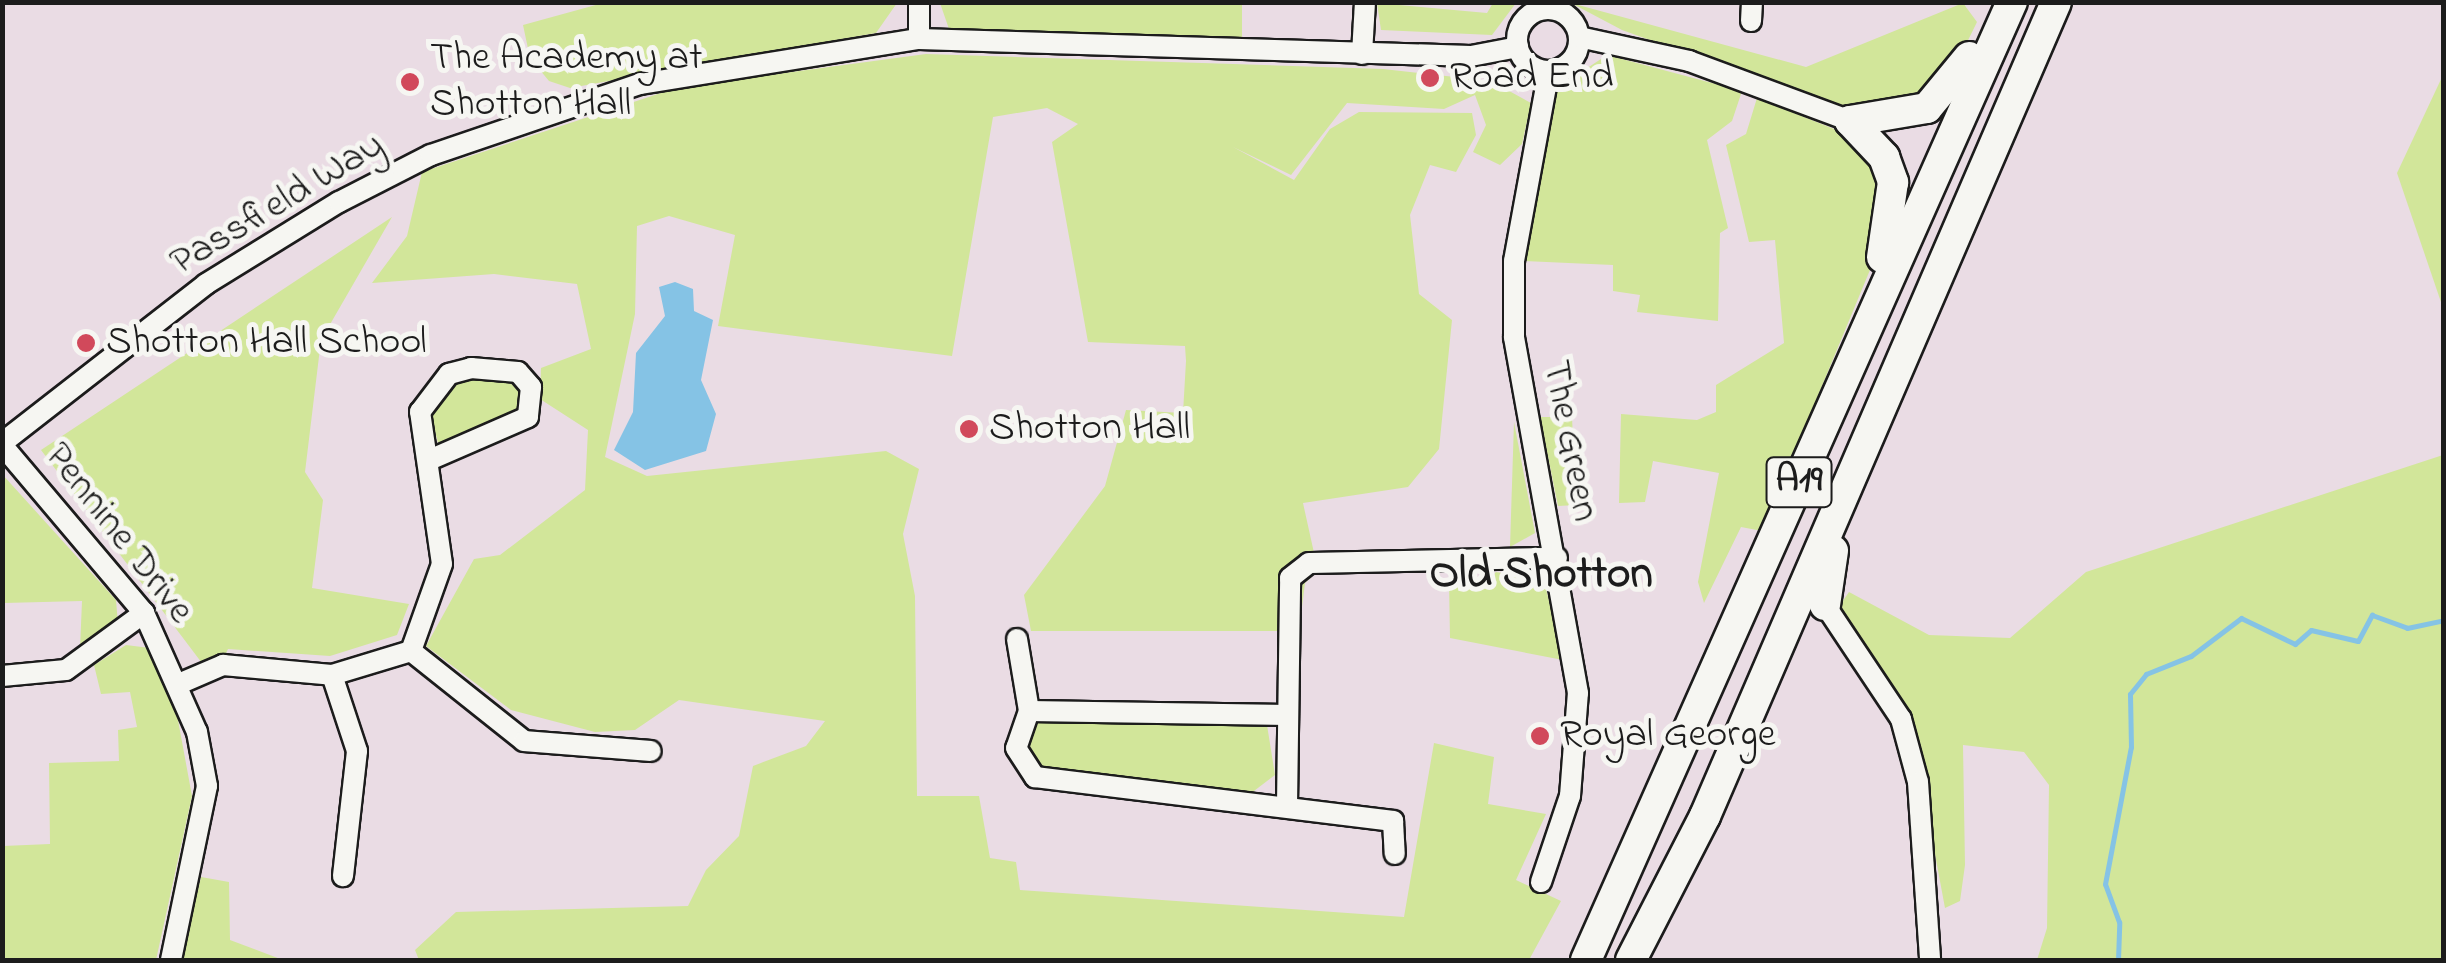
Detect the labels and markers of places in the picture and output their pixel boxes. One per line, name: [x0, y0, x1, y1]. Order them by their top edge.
place label: The Academy at Shotton Hall: [430, 35, 703, 129]
place label: Road End: [1450, 54, 1613, 102]
marker: Road End: [1419, 67, 1441, 89]
marker: The Academy at Shotton Hall: [399, 71, 421, 93]
place label: Shotton Hall School: [106, 319, 427, 367]
marker: Shotton Hall School: [75, 332, 97, 354]
place label: Shotton Hall: [989, 405, 1190, 453]
marker: Shotton Hall: [958, 418, 980, 440]
place label: Royal George: [1560, 712, 1776, 760]
marker: Royal George: [1529, 725, 1551, 747]

